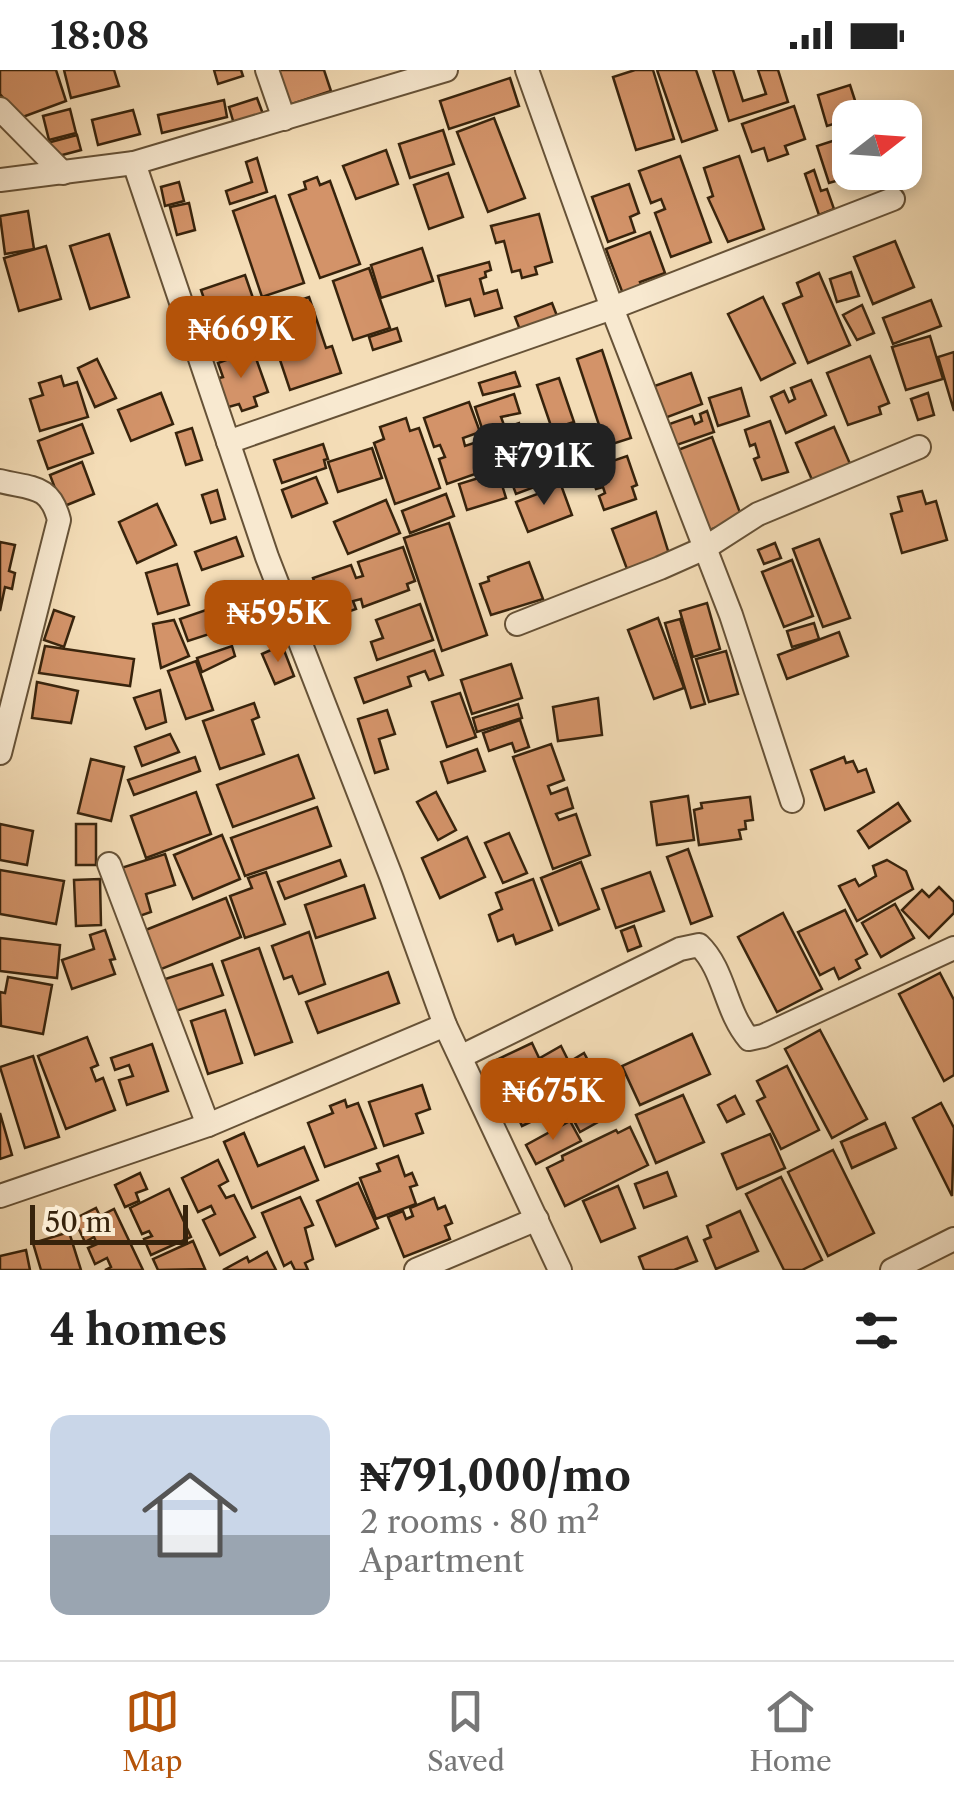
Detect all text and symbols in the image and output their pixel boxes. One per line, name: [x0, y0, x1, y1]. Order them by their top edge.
text: 18:08: [50, 12, 149, 59]
north arrow: [832, 100, 922, 190]
map controls: [832, 100, 922, 190]
pin: ₦669K: [171, 296, 311, 381]
text: ₦669K: [188, 309, 294, 348]
pin: ₦791K: [474, 423, 614, 508]
text: ₦791K: [495, 436, 593, 475]
pin: ₦595K: [208, 580, 348, 665]
text: ₦595K: [226, 593, 330, 632]
pin: ₦675K: [483, 1058, 623, 1143]
text: ₦675K: [502, 1071, 604, 1110]
scale bar: [30, 1200, 188, 1244]
text: 50 m: [45, 1205, 112, 1239]
icon: filters: [849, 1303, 904, 1358]
text: 4 homes: [50, 1304, 227, 1356]
text: ₦791,000/mo: [360, 1450, 631, 1502]
icon: home: [130, 1455, 250, 1575]
text: 2 rooms · 80 m²: [360, 1502, 600, 1541]
text: Apartment: [360, 1541, 524, 1580]
tab: Map: [122, 1684, 182, 1778]
tab: Saved: [427, 1684, 505, 1778]
tab: Home: [749, 1684, 832, 1778]

